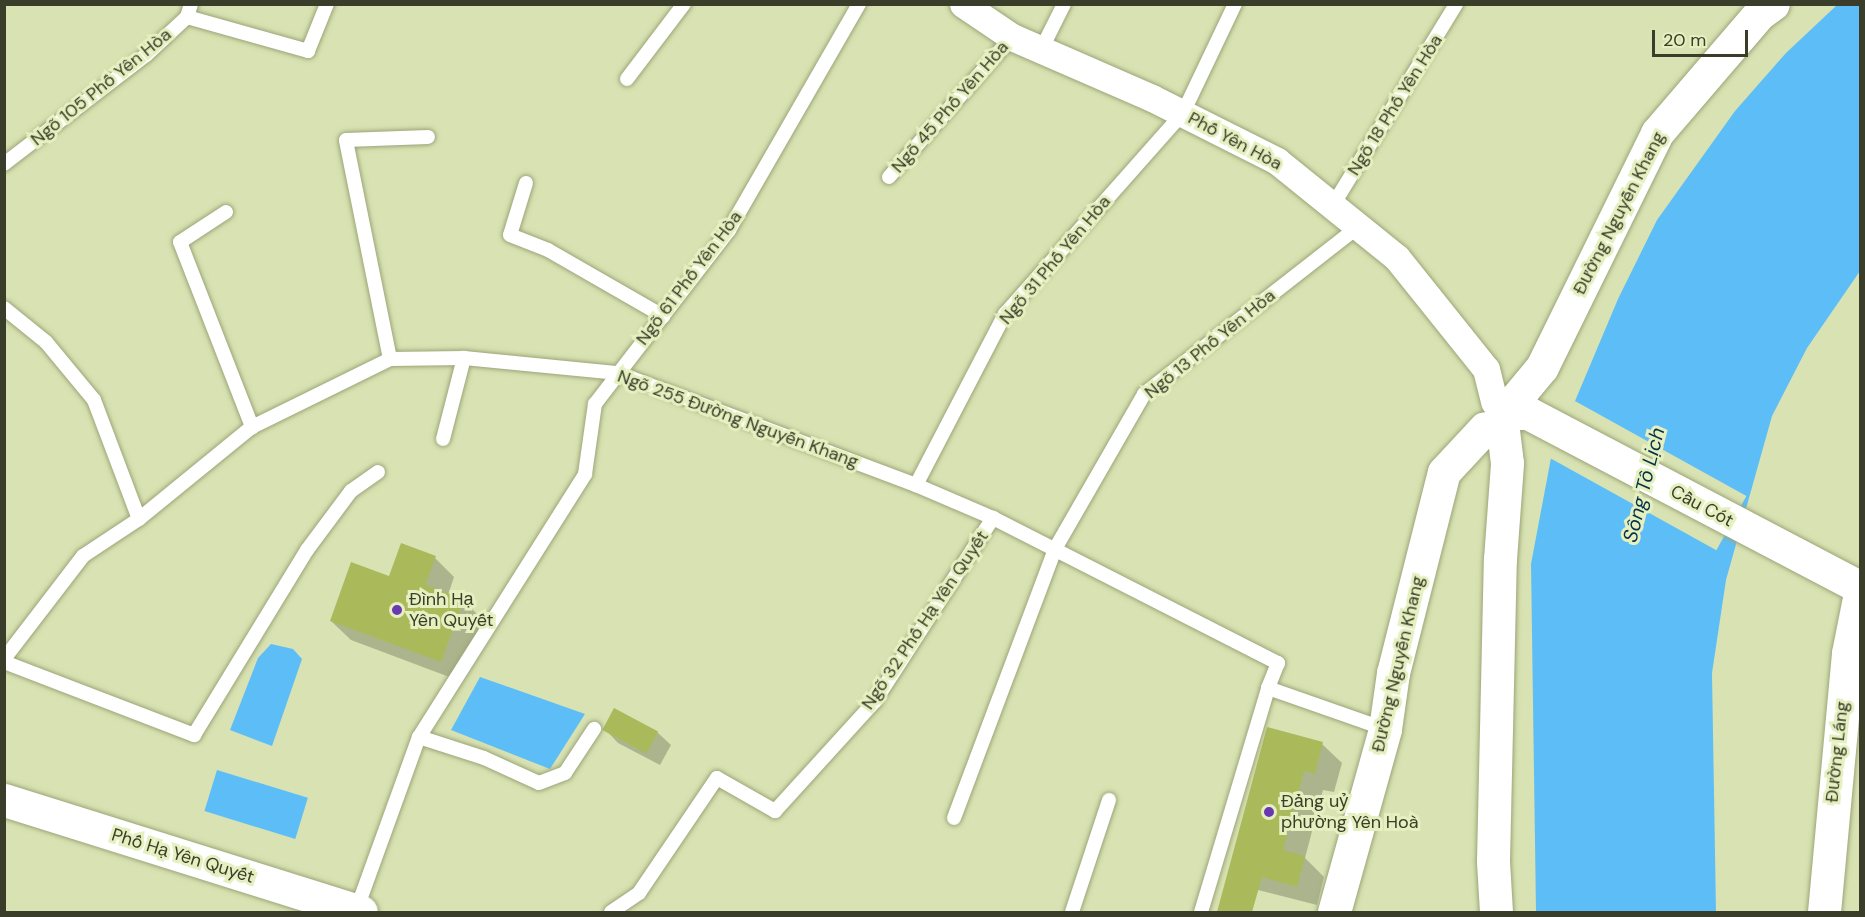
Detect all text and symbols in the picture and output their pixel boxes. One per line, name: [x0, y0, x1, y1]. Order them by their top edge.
scale bar: [1655, 18, 1751, 56]
street label: Ngõ 105 Phố Yên Hòa: [26, 24, 176, 150]
text: 20 m: [1663, 28, 1706, 52]
street label: Ngõ 18 Phố Yên Hòa: [1343, 31, 1447, 179]
street label: Ngõ 45 Phố Yên Hòa: [887, 37, 1013, 177]
street label: Phố Yên Hòa: [1184, 107, 1286, 175]
street label: Đường Nguyễn Khang: [1568, 128, 1670, 298]
street label: Ngõ 31 Phố Yên Hòa: [995, 191, 1115, 329]
street label: Ngõ 61 Phố Yên Hòa: [631, 207, 747, 349]
street label: Ngõ 13 Phố Yên Hòa: [1140, 285, 1280, 403]
street label: Ngõ 255 Đường Nguyễn Khang: [615, 365, 861, 473]
water label: Sông Tô Lịch: [1618, 425, 1670, 545]
street label: Cầu Cót: [1667, 480, 1737, 532]
street label: Ngõ 32 Phố Hạ Yên Quyết: [857, 526, 993, 714]
street label: Đường Nguyễn Khang: [1367, 574, 1429, 754]
place label: Đình Hạ Yên Quyết: [409, 589, 494, 632]
marker: Đình Hạ Yên Quyết: [390, 603, 404, 617]
street label: Đường Láng: [1821, 700, 1853, 804]
place label: Đảng uỷ phường Yên Hoà: [1281, 791, 1419, 834]
marker: Đảng uỷ phường Yên Hoà: [1262, 805, 1276, 819]
street label: Phố Hạ Yên Quyết: [109, 824, 257, 888]

